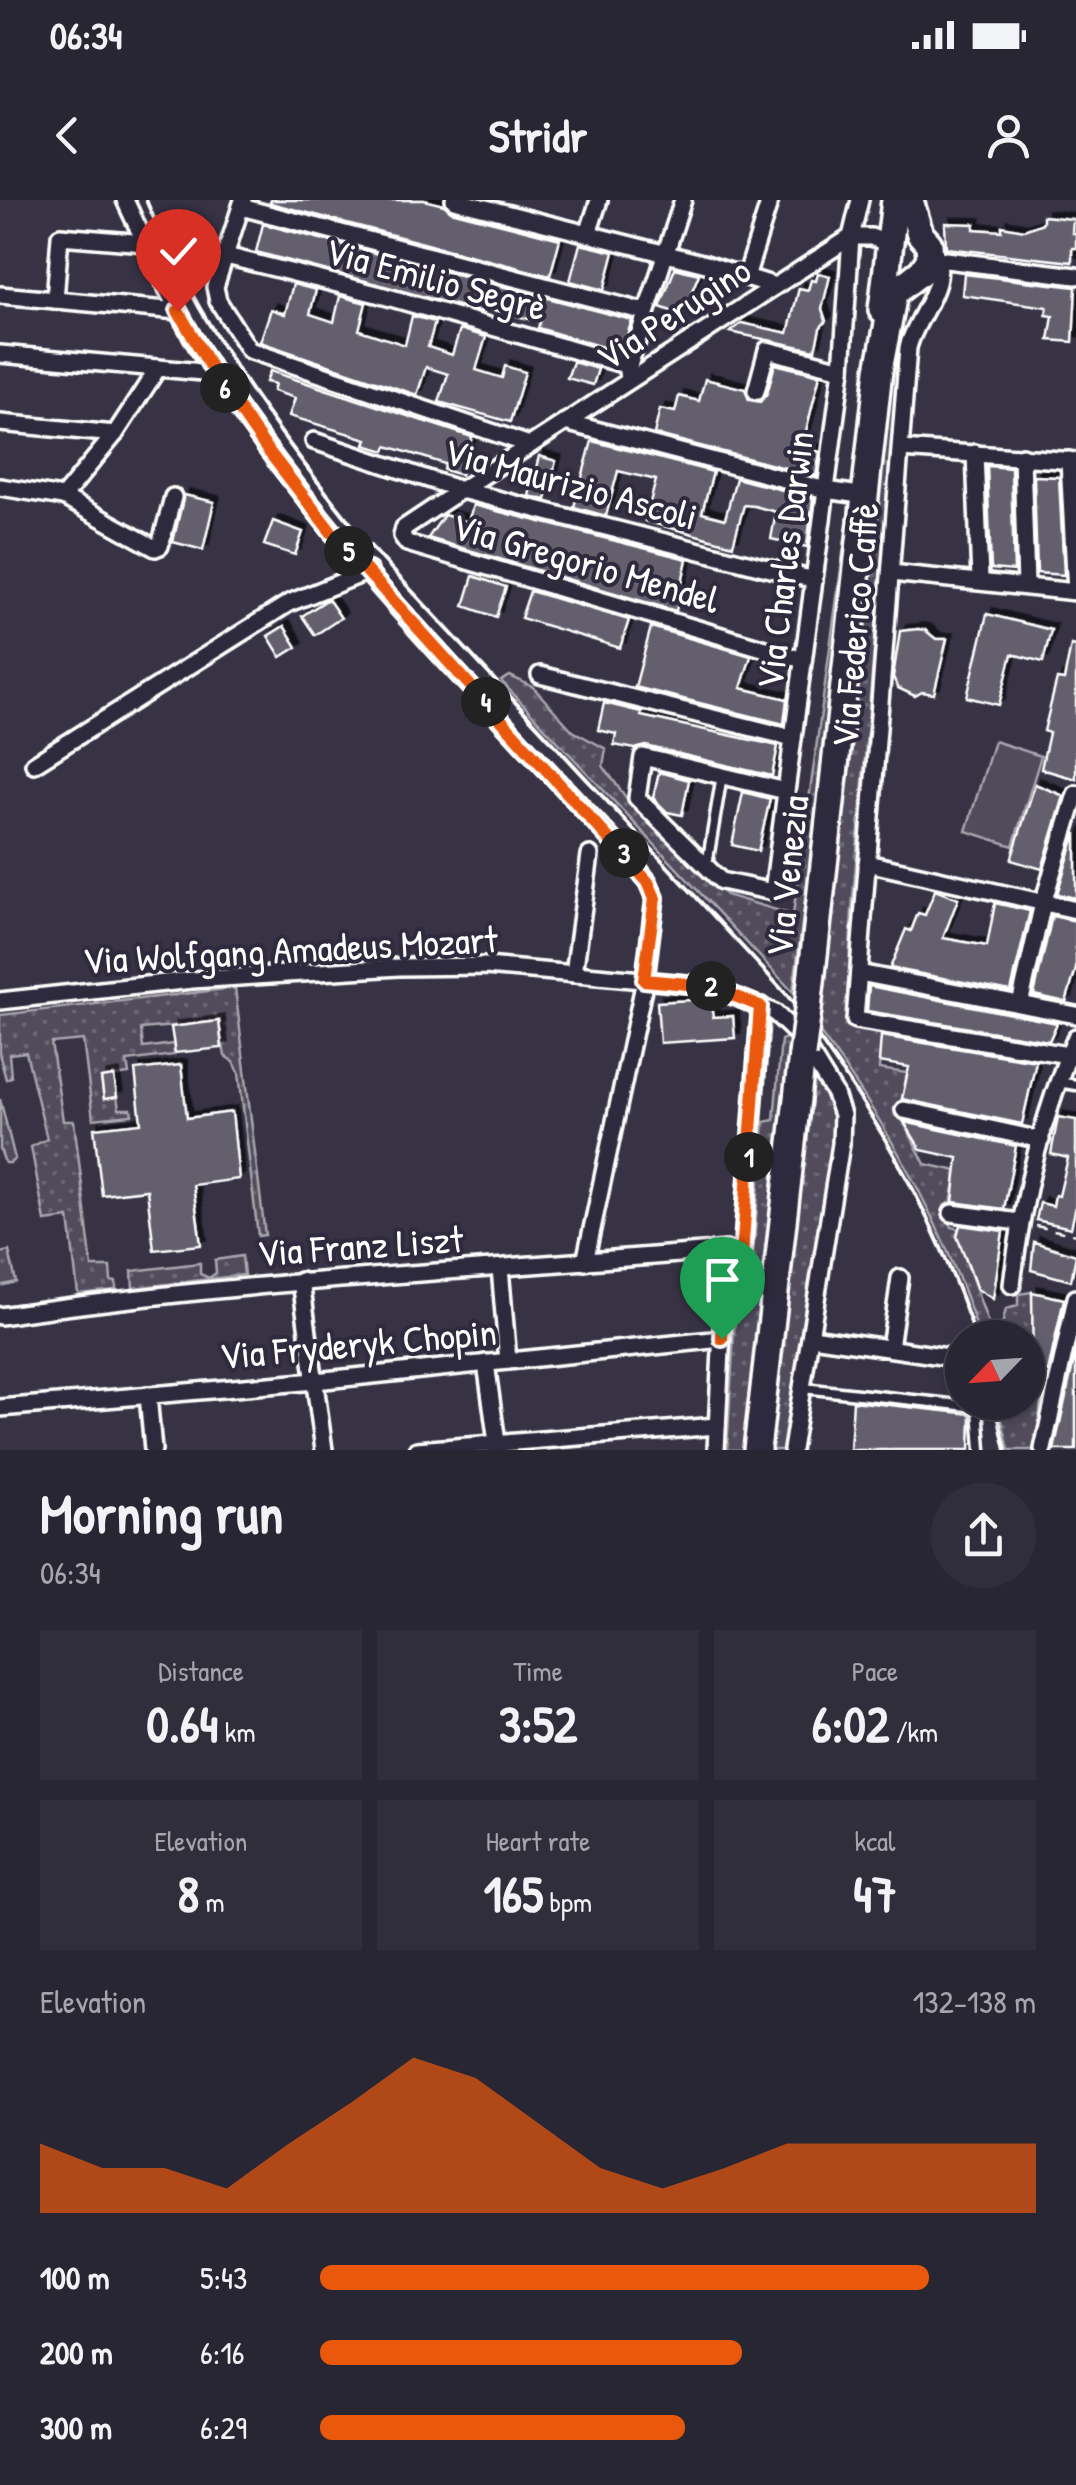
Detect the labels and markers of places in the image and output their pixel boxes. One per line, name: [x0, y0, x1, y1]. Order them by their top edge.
pin: [136, 209, 221, 312]
pin: 6: [200, 363, 250, 413]
pin: 5: [324, 526, 374, 576]
pin: 4: [461, 677, 511, 727]
pin: 3: [599, 828, 649, 878]
pin: 2: [686, 961, 736, 1011]
pin: 1: [724, 1132, 774, 1182]
pin: [680, 1237, 765, 1340]

